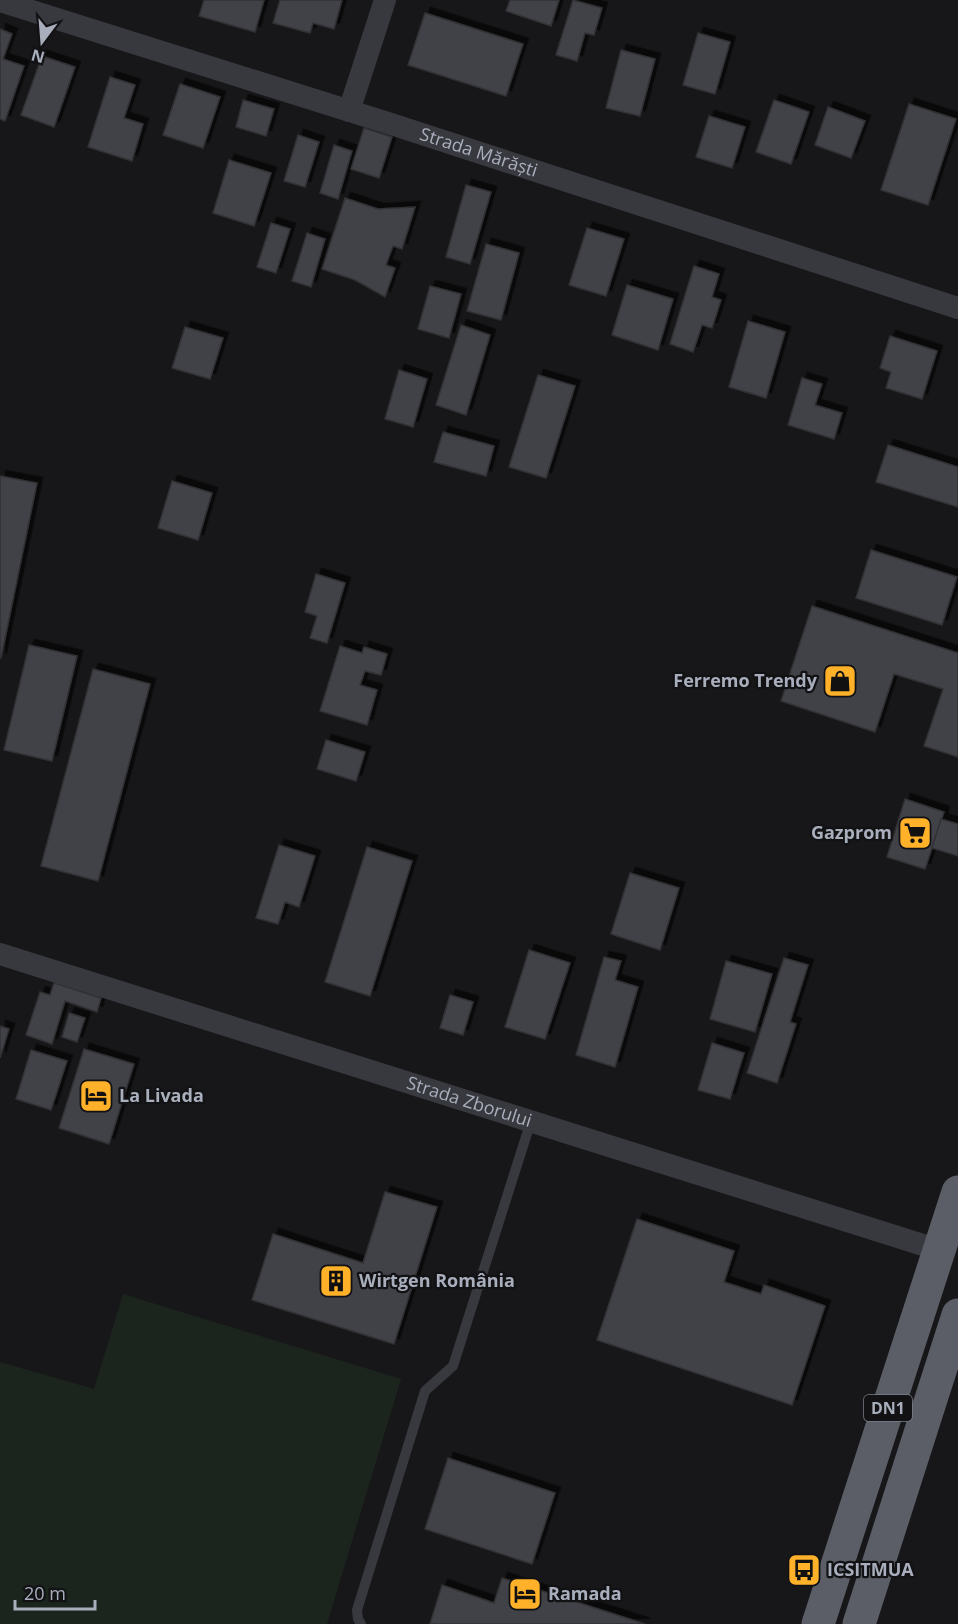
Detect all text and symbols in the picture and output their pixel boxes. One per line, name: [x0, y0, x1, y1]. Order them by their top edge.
north arrow: [12, 12, 72, 72]
text: N: [29, 44, 47, 69]
street label: Strada Mărăști: [417, 121, 541, 182]
shop icon: Ferremo Trendy: [822, 663, 858, 699]
place label: Ferremo Trendy: [673, 668, 818, 692]
supermarket icon: Gazprom: [897, 815, 933, 851]
place label: Gazprom: [811, 820, 892, 844]
street label: Strada Zborului: [404, 1070, 535, 1132]
hotel icon: La Livada: [78, 1078, 114, 1114]
place label: La Livada: [119, 1083, 204, 1107]
building icon: Wirtgen România: [318, 1263, 354, 1299]
place label: Wirtgen România: [359, 1268, 515, 1292]
road number: DN1: [864, 1395, 912, 1421]
bus stop icon: ICSITMUA: [786, 1552, 822, 1588]
place label: ICSITMUA: [827, 1557, 914, 1581]
scale bar: [15, 1573, 94, 1611]
hotel icon: Ramada: [507, 1576, 543, 1612]
text: 20 m: [24, 1581, 66, 1605]
place label: Ramada: [548, 1581, 622, 1605]

